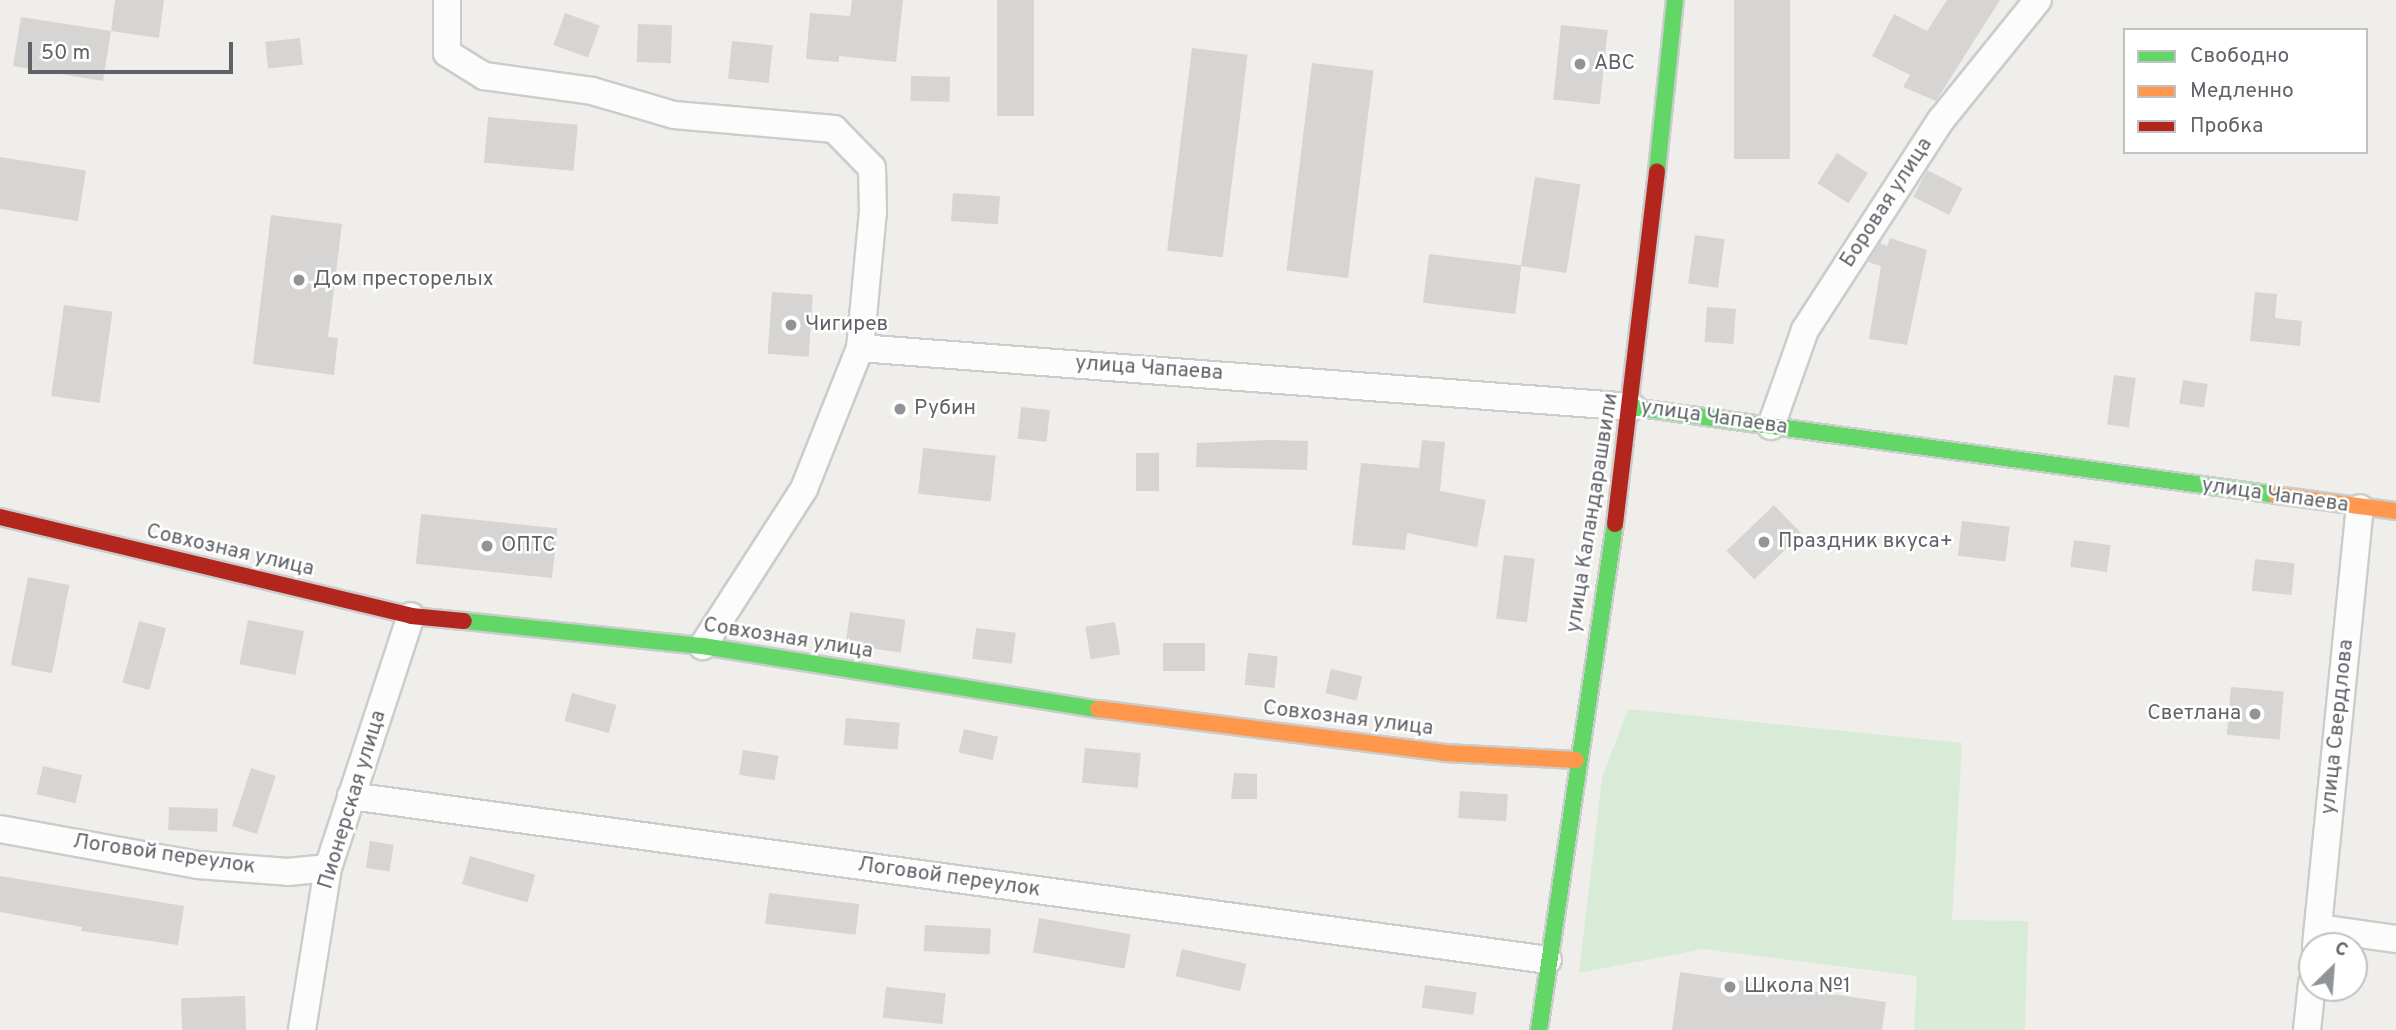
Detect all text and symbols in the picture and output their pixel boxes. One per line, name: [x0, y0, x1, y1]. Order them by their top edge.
scale bar: [32, 28, 236, 72]
legend: [2123, 28, 2368, 154]
text: 50 m: [41, 40, 90, 67]
text: Свободно: [2190, 43, 2289, 70]
place label: ABC: [1594, 51, 1635, 77]
marker: ABC: [1572, 56, 1588, 72]
text: Медленно: [2190, 78, 2294, 105]
text: Пробка: [2190, 113, 2263, 140]
street label: Боровая улица: [1836, 133, 1938, 273]
place label: Дом престорелых: [313, 267, 494, 293]
marker: Дом престорелых: [291, 272, 307, 288]
place label: Чигирев: [805, 312, 888, 338]
marker: Чигирев: [783, 317, 799, 333]
street label: улица Чапаева: [1074, 351, 1224, 387]
street label: улица Каландарашвили: [1562, 391, 1624, 635]
street label: улица Чапаева: [1639, 395, 1789, 441]
place label: Рубин: [914, 396, 976, 422]
marker: Рубин: [892, 401, 908, 417]
street label: улица Чапаева: [2200, 473, 2350, 519]
street label: Совхозная улица: [144, 519, 316, 583]
place label: Праздник вкуса+: [1778, 529, 1953, 555]
place label: ОПТС: [501, 533, 556, 559]
marker: Праздник вкуса+: [1756, 534, 1772, 550]
marker: ОПТС: [479, 538, 495, 554]
street label: Совхозная улица: [701, 613, 875, 665]
street label: улица Свердлова: [2316, 638, 2360, 816]
street label: Совхозная улица: [1261, 696, 1435, 742]
place label: Светлана: [2147, 701, 2241, 727]
marker: Светлана: [2247, 706, 2263, 722]
street label: Пионерская улица: [314, 708, 392, 892]
street label: Логовой переулок: [71, 830, 257, 880]
street label: Логовой переулок: [856, 853, 1042, 903]
north arrow: [2298, 932, 2368, 1002]
text: С: [2330, 936, 2352, 963]
place label: Школа №1: [1744, 974, 1851, 1000]
marker: Школа №1: [1722, 979, 1738, 995]

